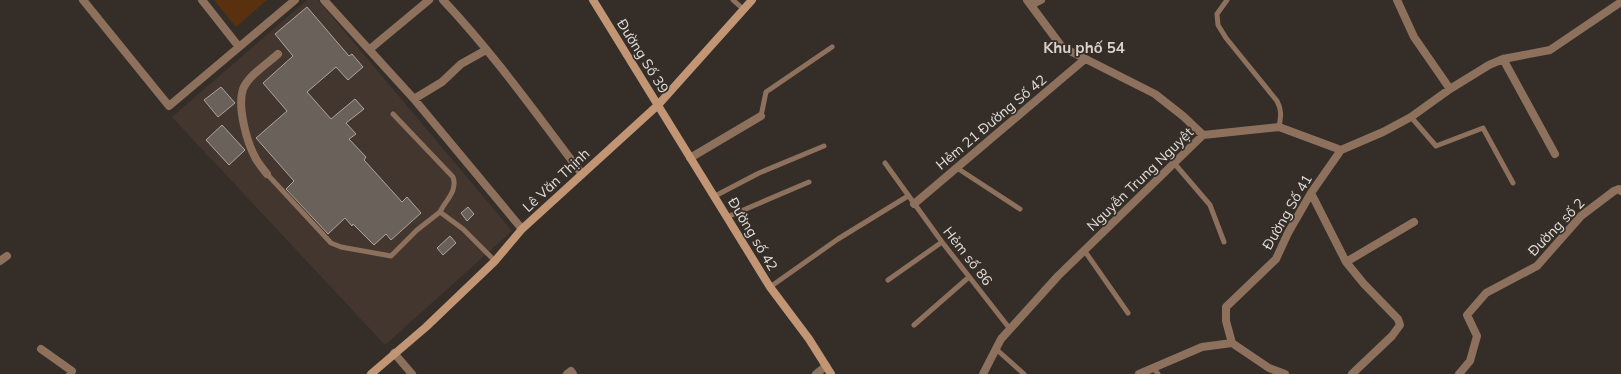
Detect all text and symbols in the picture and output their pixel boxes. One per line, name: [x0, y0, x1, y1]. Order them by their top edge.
street label: Đường Số 39: [613, 16, 673, 96]
district label: Khu phố 54: [1043, 38, 1125, 57]
street label: Hẻm 21 Đường Số 42: [932, 71, 1050, 173]
street label: Nguyễn Trung Nguyệt: [1083, 123, 1197, 235]
street label: Lê Văn Thịnh: [519, 144, 593, 216]
street label: Đường Số 41: [1258, 171, 1316, 253]
street label: Đường số 42: [724, 194, 782, 274]
street label: Đường số 2: [1524, 194, 1588, 260]
street label: Hẻm số 86: [939, 223, 997, 289]

